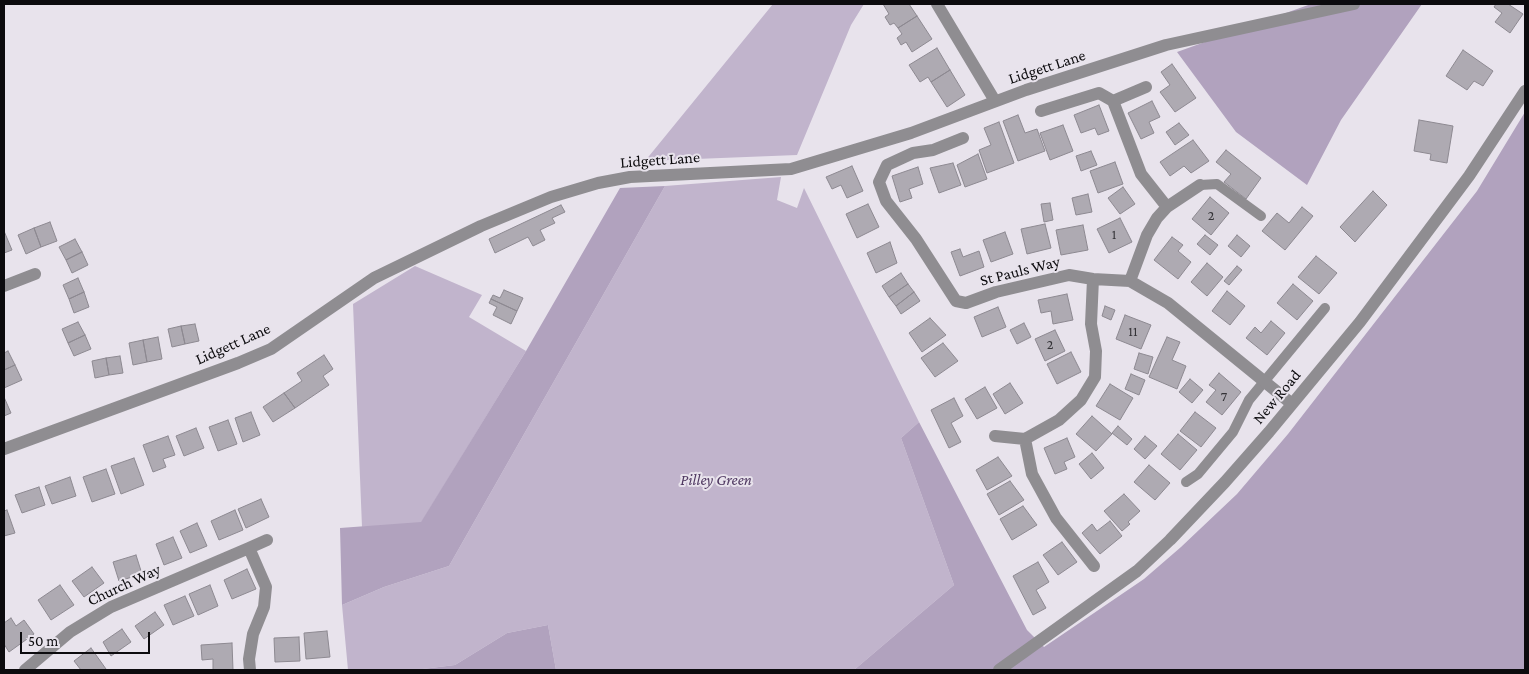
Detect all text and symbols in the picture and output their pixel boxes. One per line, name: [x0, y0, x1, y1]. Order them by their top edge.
street label: Lidgett Lane: [1006, 46, 1088, 88]
street label: Lidgett Lane: [619, 148, 701, 172]
house number: 2: [1208, 208, 1214, 224]
house number: 1: [1112, 227, 1116, 243]
street label: St Pauls Way: [978, 252, 1062, 290]
street label: Lidgett Lane: [193, 319, 273, 369]
house number: 11: [1128, 324, 1138, 340]
house number: 2: [1047, 337, 1053, 353]
street label: New Road: [1249, 366, 1305, 428]
house number: 7: [1221, 389, 1227, 405]
park label: Pilley Green: [680, 470, 752, 490]
street label: Church Way: [84, 560, 164, 610]
scale bar: [22, 622, 152, 654]
text: 50 m: [28, 633, 58, 649]

